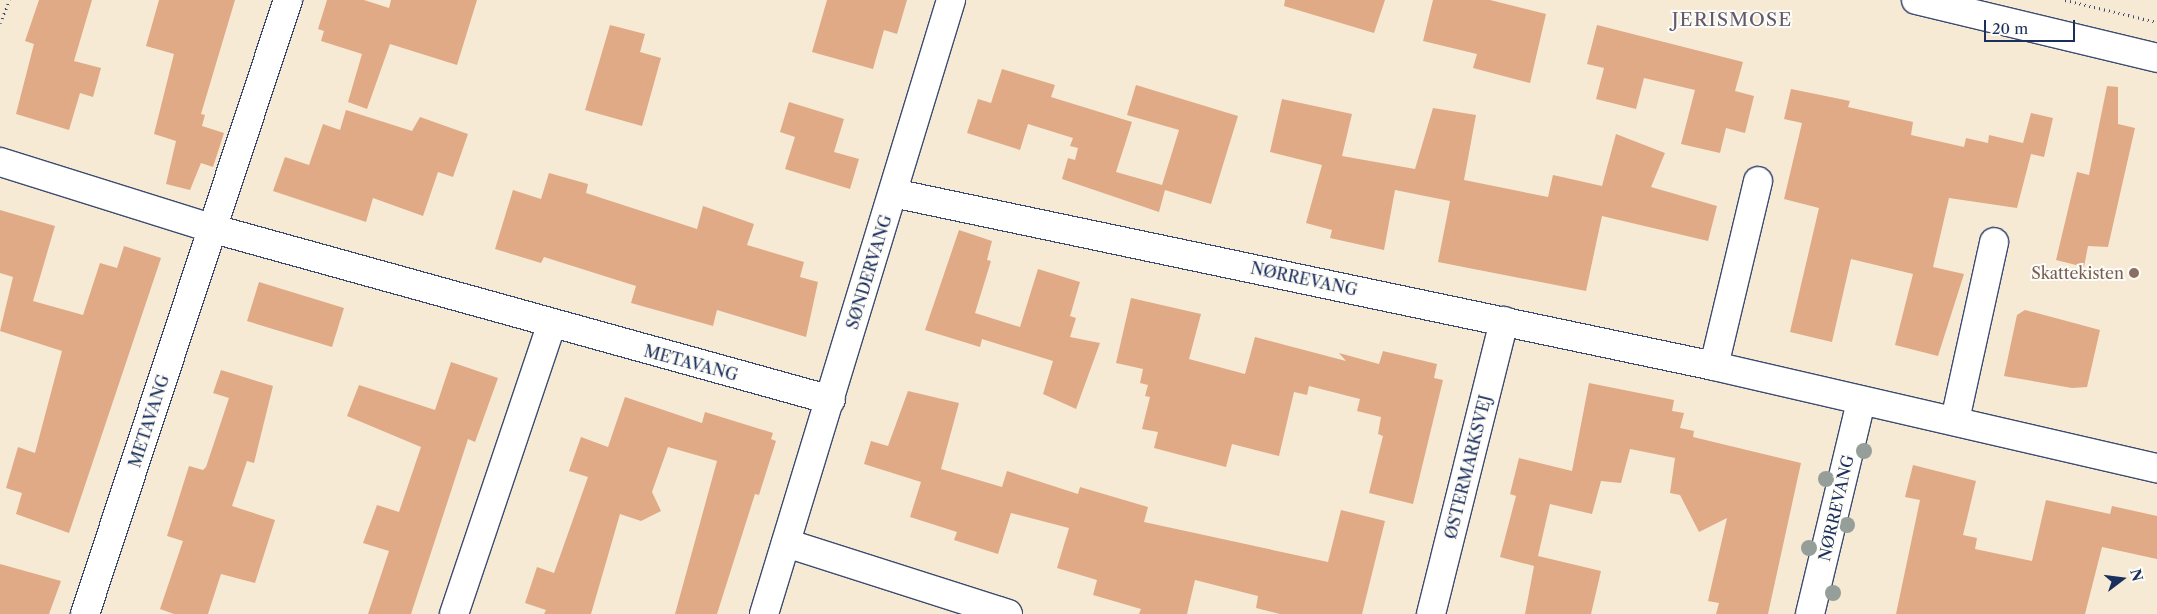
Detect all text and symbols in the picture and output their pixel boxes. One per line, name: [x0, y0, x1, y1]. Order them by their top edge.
district label: JERISMOSE: [1671, 9, 1793, 31]
scale bar: [1987, 10, 2078, 42]
text: 20 m: [1992, 19, 2028, 38]
street label: SØNDERVANG: [842, 212, 896, 332]
street label: NØRREVANG: [1249, 258, 1359, 300]
place label: Skattekisten: [2031, 263, 2124, 283]
marker: Skattekisten: [2128, 267, 2140, 279]
street label: METAVANG: [642, 341, 740, 385]
street label: METAVANG: [125, 372, 173, 470]
street label: ØSTERMARKSVEJ: [1441, 393, 1495, 541]
street label: NØRREVANG: [1814, 453, 1858, 563]
north arrow: [2097, 554, 2147, 604]
text: N: [2126, 567, 2147, 583]

